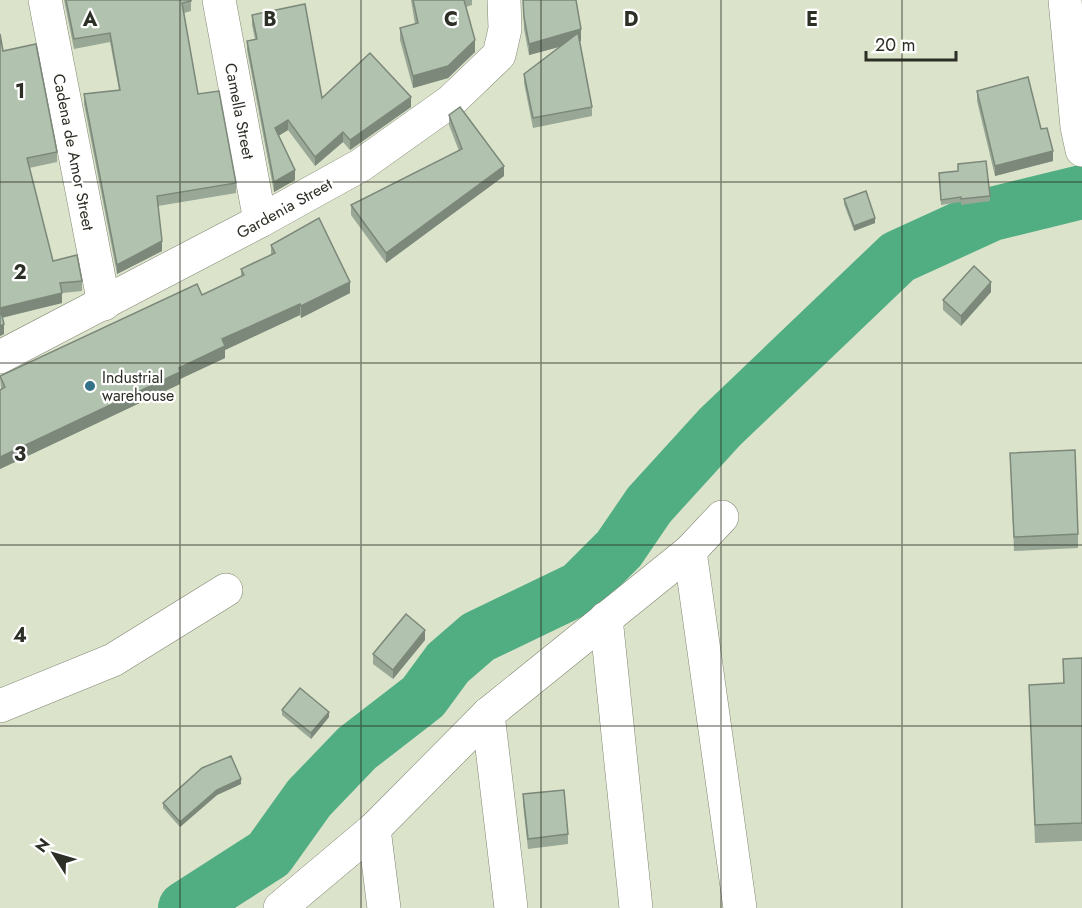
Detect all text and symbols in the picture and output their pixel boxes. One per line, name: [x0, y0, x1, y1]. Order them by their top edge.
text: A: [82, 5, 98, 34]
text: B: [263, 5, 277, 34]
text: C: [444, 5, 458, 34]
text: D: [624, 5, 638, 34]
text: E: [806, 5, 818, 34]
scale bar: [866, 24, 956, 62]
text: 20 m: [875, 32, 915, 58]
street label: Camella Street: [219, 61, 260, 161]
street label: Cadena de Amor Street: [47, 72, 100, 233]
text: 1: [15, 77, 25, 106]
street label: Gardenia Street: [232, 173, 336, 244]
text: 2: [13, 258, 27, 287]
place label: Industrial warehouse: [102, 366, 174, 407]
marker: Industrial warehouse: [83, 379, 97, 393]
text: 3: [14, 440, 26, 469]
text: 4: [13, 621, 27, 650]
north arrow: [24, 824, 84, 884]
text: N: [29, 833, 55, 857]

